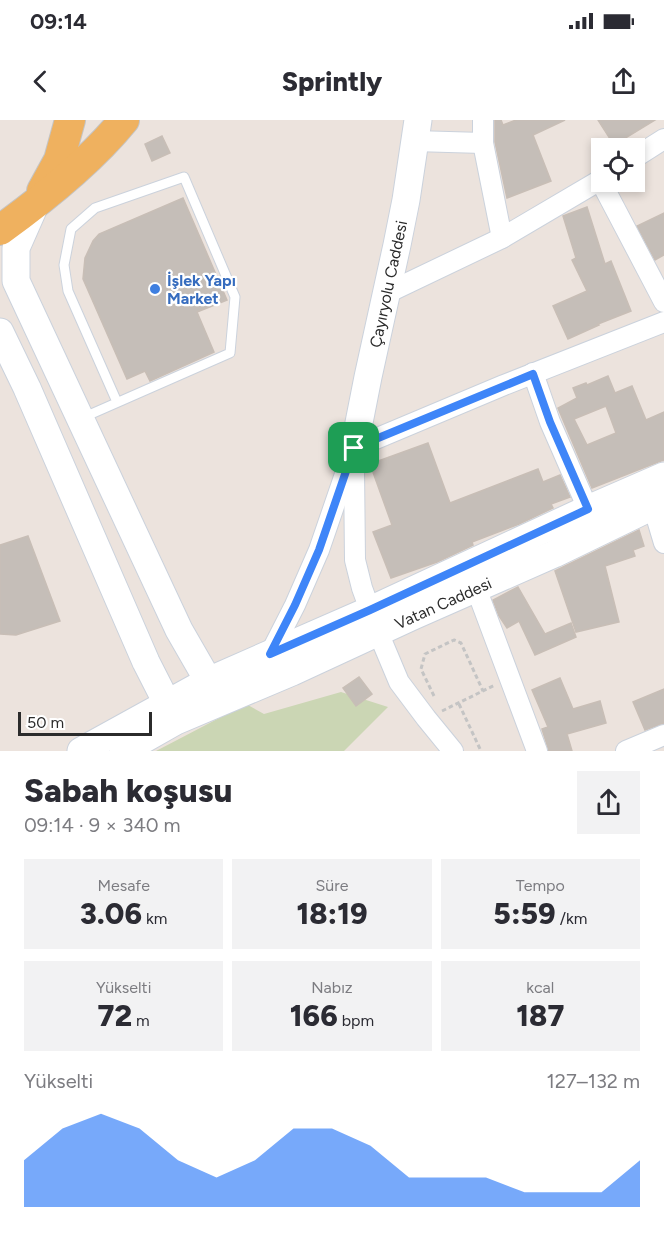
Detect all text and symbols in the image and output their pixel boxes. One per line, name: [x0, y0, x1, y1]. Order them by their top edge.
text: 09:14: [30, 8, 87, 35]
icon: back: [24, 65, 57, 98]
text: Sprintly: [282, 65, 382, 98]
icon: share: [607, 65, 640, 98]
map controls: [591, 138, 645, 192]
button: locate: [591, 138, 645, 192]
street label: Çayıryolu Caddesi: [366, 219, 411, 349]
place label: İşlek Yapı Market: [167, 271, 236, 308]
marker: İşlek Yapı Market: [148, 282, 162, 296]
pin: [328, 422, 379, 473]
icon: arrive: [337, 431, 370, 464]
street label: Vatan Caddesi: [392, 574, 495, 633]
scale bar: [18, 709, 152, 736]
text: 50 m: [27, 713, 64, 732]
text: Sabah koşusu: [24, 771, 232, 810]
button: share: [577, 771, 640, 834]
text: 09:14 · 9 × 340 m: [24, 813, 181, 837]
text: Mesafe: [97, 876, 150, 895]
text: Süre: [316, 876, 348, 895]
text: Tempo: [516, 876, 565, 895]
text: 3.06: [80, 895, 142, 932]
text: 18:19: [296, 895, 368, 932]
text: 5:59: [493, 895, 556, 932]
text: km: [142, 909, 167, 928]
text: /km: [556, 909, 587, 928]
text: Yükselti: [96, 978, 151, 997]
text: Nabız: [311, 978, 353, 997]
text: kcal: [526, 978, 554, 997]
text: 72: [98, 997, 132, 1034]
text: 166: [290, 997, 338, 1034]
text: 187: [516, 997, 564, 1034]
text: m: [132, 1011, 150, 1030]
text: bpm: [338, 1011, 374, 1030]
text: Yükselti: [24, 1069, 93, 1093]
text: 127–132 m: [547, 1069, 640, 1093]

